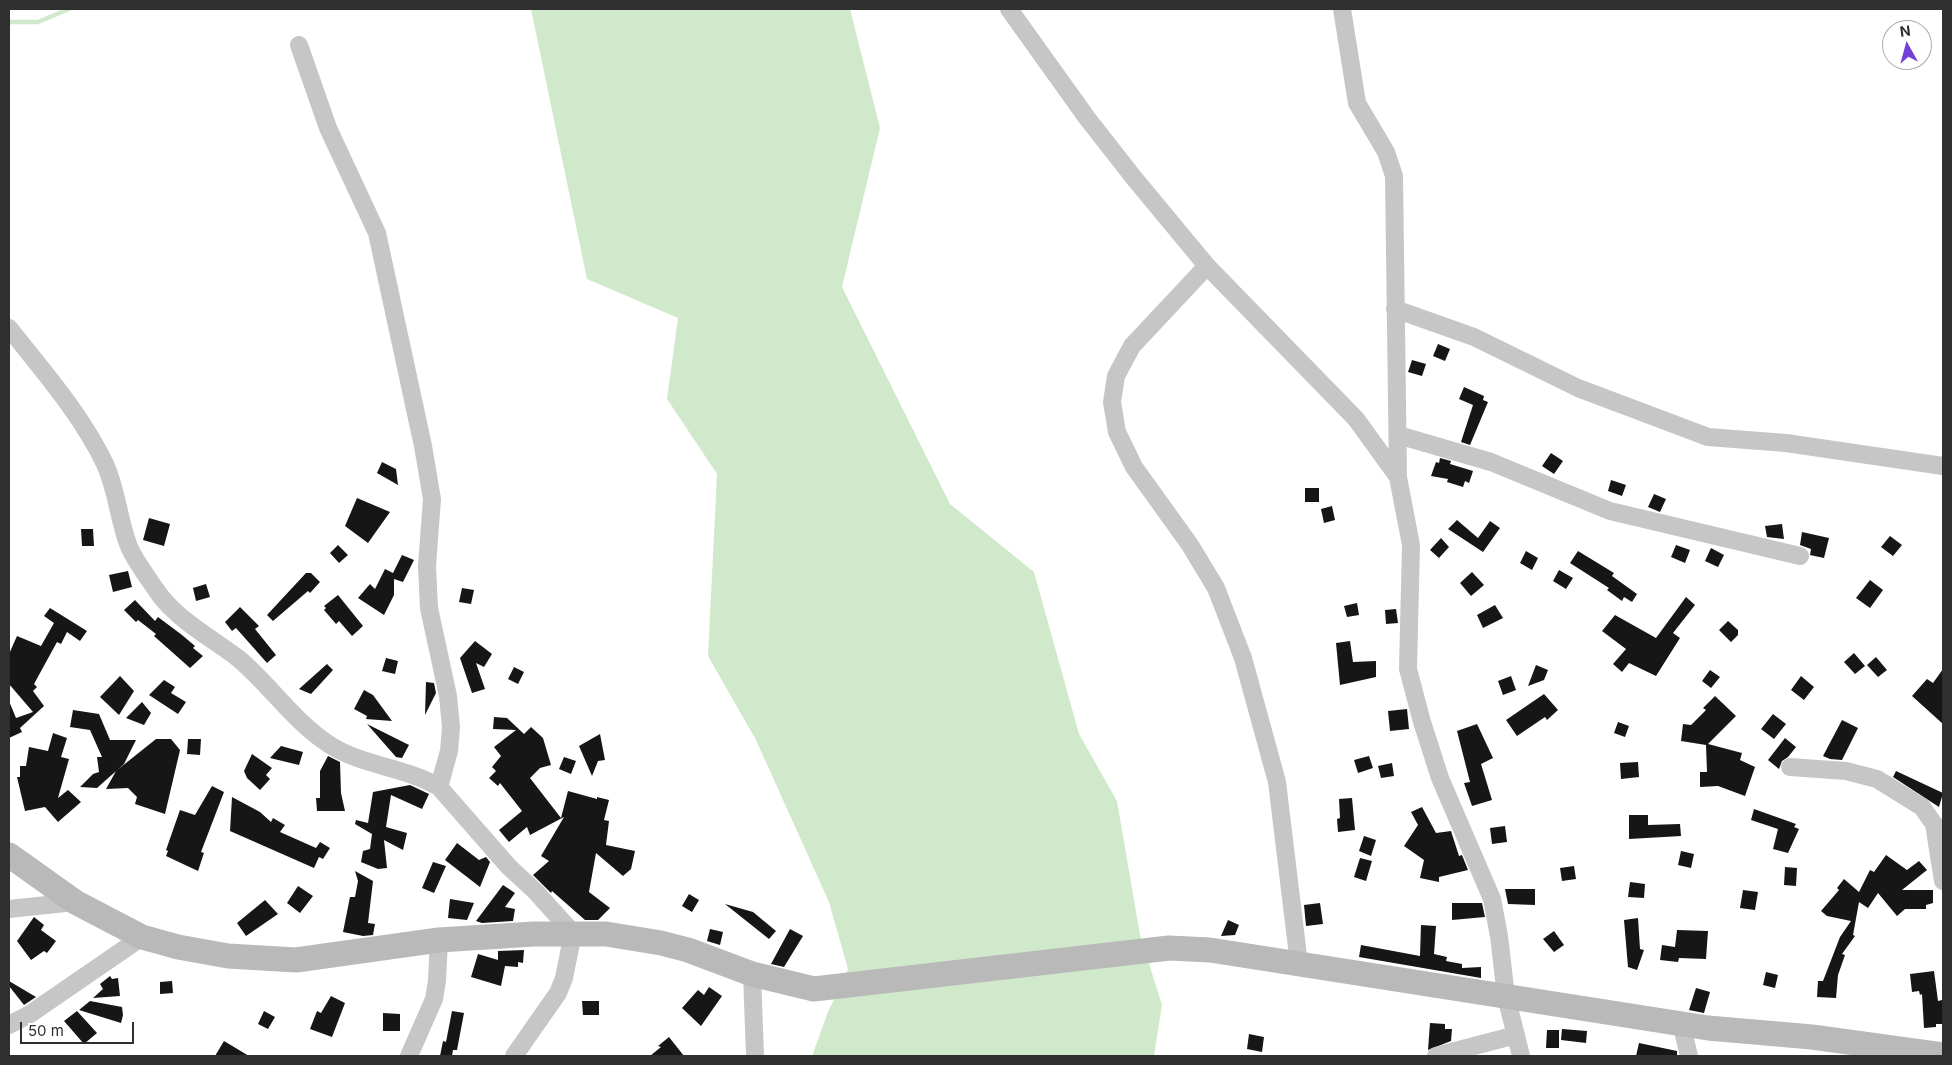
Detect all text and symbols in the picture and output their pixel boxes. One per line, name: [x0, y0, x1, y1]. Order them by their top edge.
north arrow: [1882, 20, 1932, 70]
text: N: [1899, 22, 1912, 40]
scale bar: [22, 1012, 136, 1044]
text: 50 m: [28, 1021, 64, 1040]

